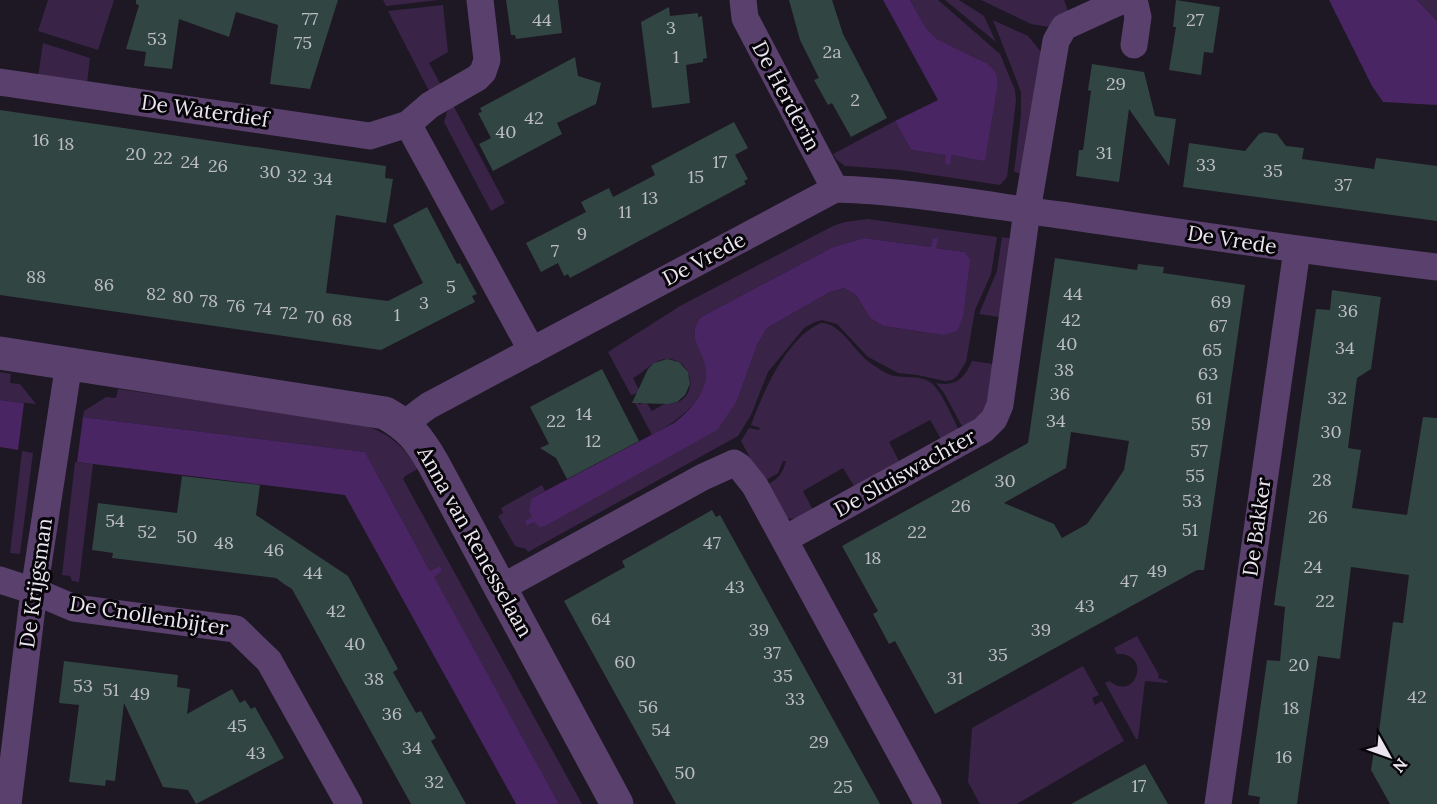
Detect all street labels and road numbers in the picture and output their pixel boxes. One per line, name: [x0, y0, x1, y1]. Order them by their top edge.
street label: De Herderin: [746, 36, 827, 156]
street label: De Waterdief: [139, 88, 273, 133]
street label: De Vrede: [1185, 219, 1279, 260]
street label: De Vrede: [658, 225, 750, 292]
street label: De Sluiswachter: [829, 422, 980, 523]
street label: Anna van Renesselaan: [411, 441, 539, 642]
street label: De Bakker: [1236, 476, 1277, 578]
street label: De Krijgsman: [13, 516, 58, 650]
street label: De Cnollenbijter: [68, 590, 230, 641]

